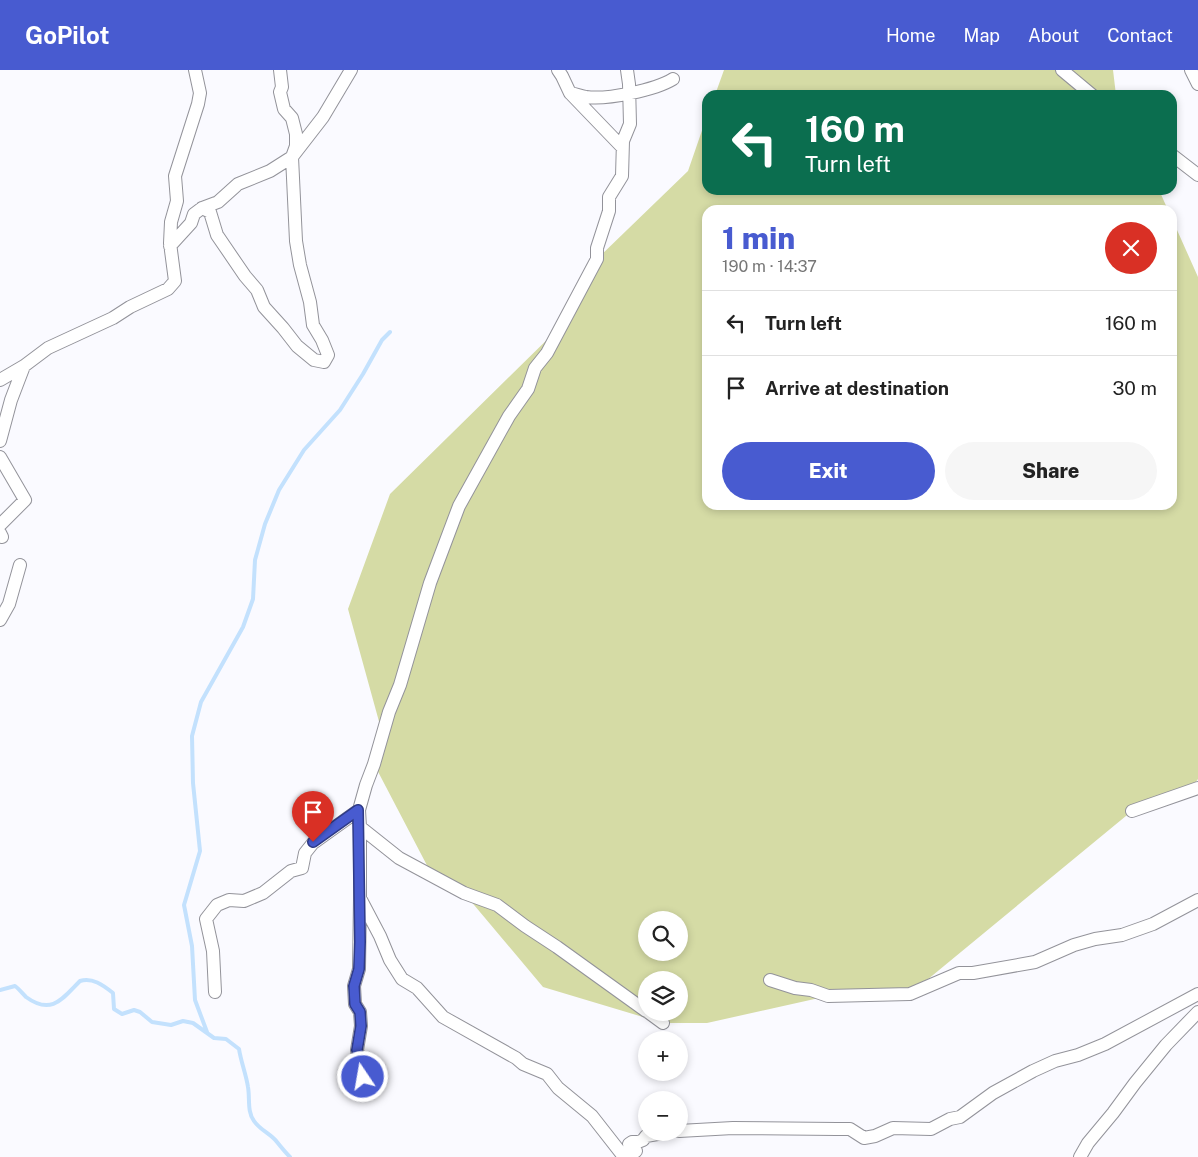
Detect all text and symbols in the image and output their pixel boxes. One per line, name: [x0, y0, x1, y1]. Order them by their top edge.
text: GoPilot: [25, 21, 109, 49]
text: Home: [886, 25, 936, 46]
text: Map: [964, 25, 1000, 46]
text: About: [1028, 25, 1079, 46]
text: Contact: [1107, 25, 1173, 46]
text: 160 m: [805, 109, 905, 150]
icon: left: [722, 110, 787, 175]
text: Turn left: [805, 151, 891, 177]
text: 1 min: [722, 220, 795, 256]
button: close: [1105, 222, 1157, 274]
text: 190 m · 14:37: [722, 257, 817, 276]
icon: left: [722, 309, 750, 337]
text: Turn left: [765, 312, 842, 334]
text: 160 m: [1105, 312, 1157, 334]
icon: arrive: [722, 374, 750, 402]
text: Arrive at destination: [765, 377, 949, 399]
text: 30 m: [1112, 377, 1157, 399]
button: Exit: [722, 442, 935, 500]
button: Share: [945, 442, 1157, 500]
pin: [292, 791, 334, 842]
icon: arrive: [299, 798, 327, 826]
map controls: [638, 911, 688, 1141]
button: search: [638, 911, 688, 961]
button: layers: [638, 971, 688, 1021]
button: +: [638, 1031, 688, 1081]
position arrow: [336, 1050, 388, 1102]
button: −: [638, 1091, 688, 1141]

